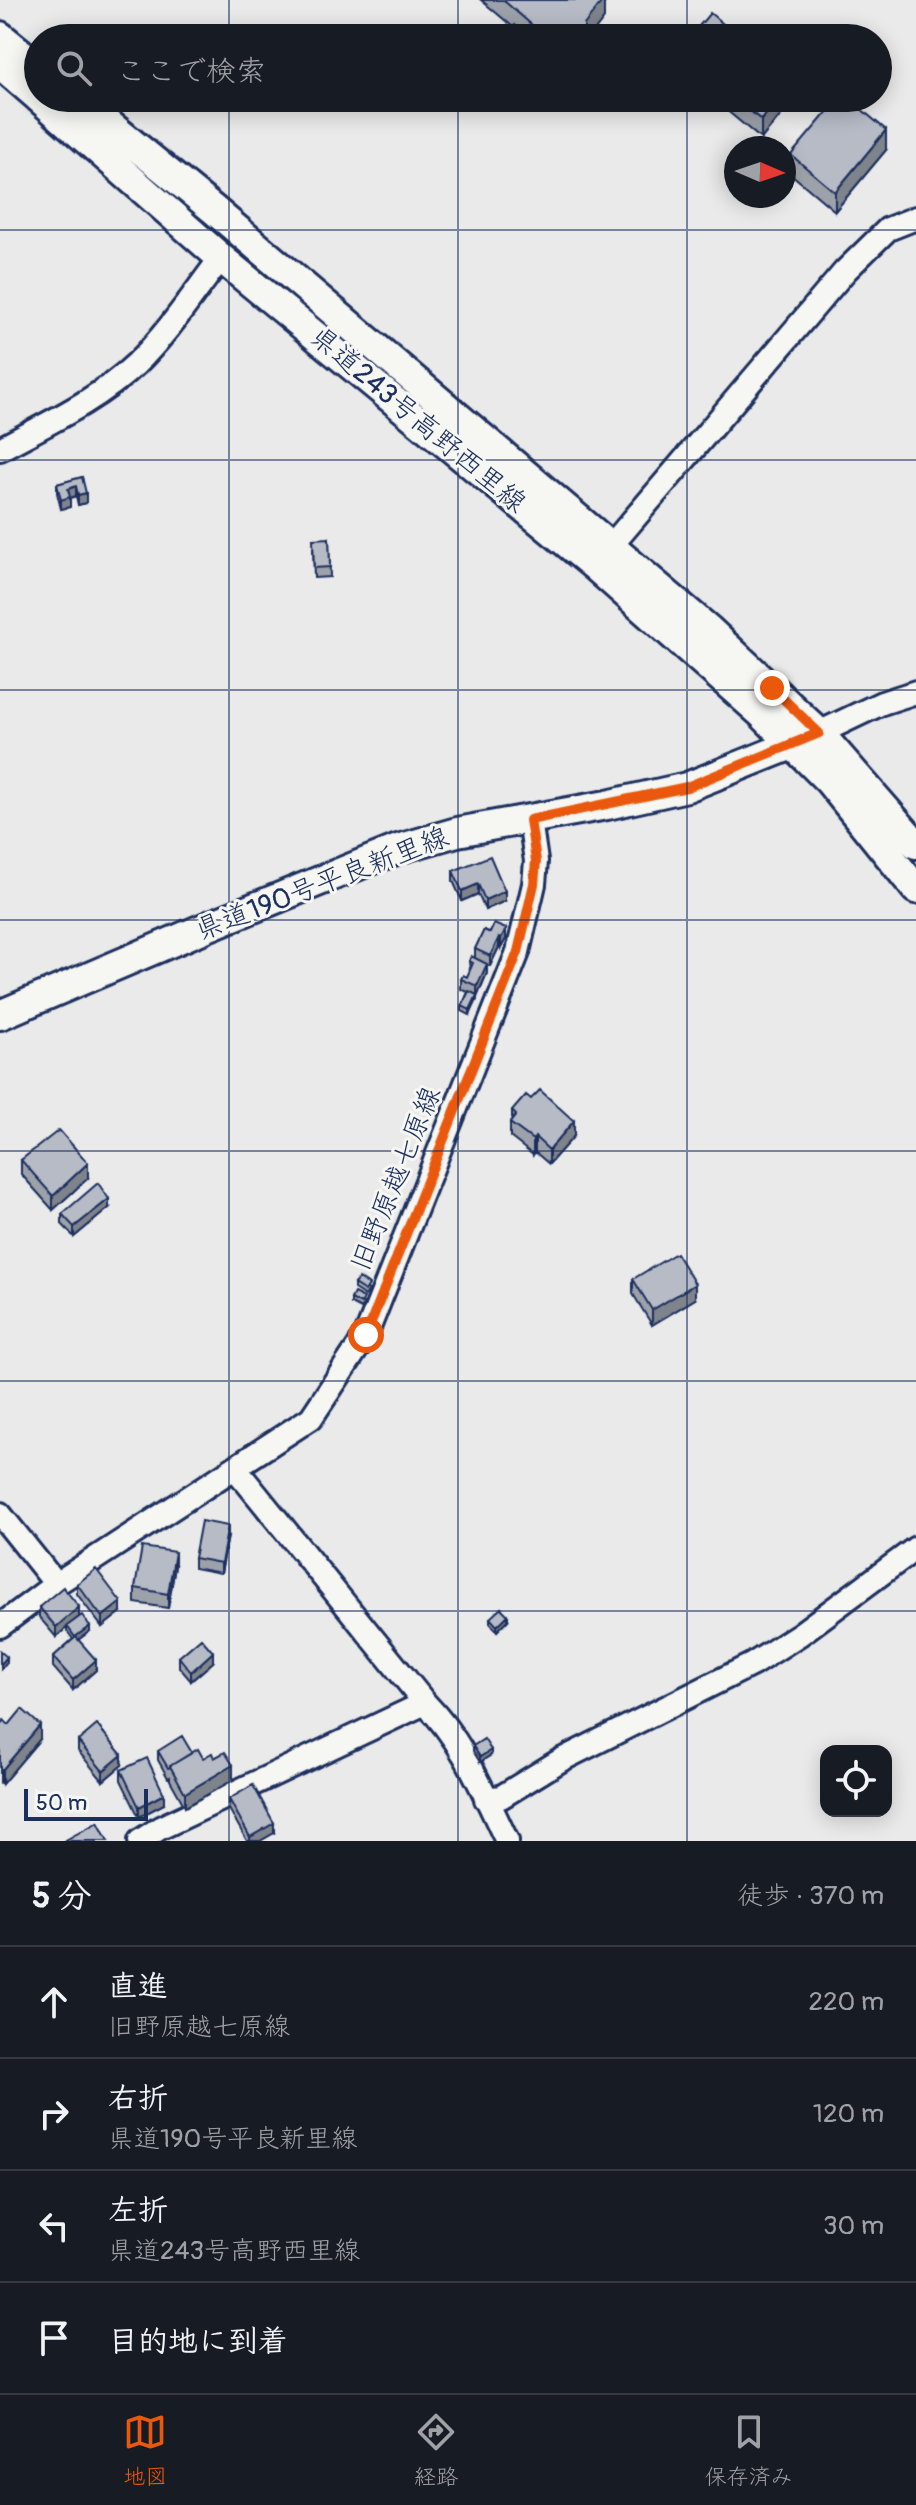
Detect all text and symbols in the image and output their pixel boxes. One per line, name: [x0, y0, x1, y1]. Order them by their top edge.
search box: [24, 24, 892, 112]
icon: search: [52, 46, 96, 90]
text: ここで検索: [116, 53, 266, 90]
north arrow: [724, 136, 796, 208]
street label: 県道243号高野西里線: [303, 319, 533, 521]
route end: [754, 670, 790, 706]
street label: 県道190号平良新里線: [190, 820, 454, 948]
street label: 旧野原越七原線: [343, 1082, 449, 1276]
route start: [348, 1317, 384, 1353]
map controls: [820, 1745, 892, 1817]
button: locate: [820, 1745, 892, 1817]
scale bar: [24, 1785, 148, 1821]
text: 50 m: [36, 1789, 87, 1817]
text: 5 分: [32, 1875, 92, 1918]
text: 徒歩 · 370 m: [738, 1880, 884, 1912]
text: 直進: [108, 1968, 168, 2005]
icon: ahead: [32, 1980, 76, 2024]
text: 220 m: [808, 1986, 884, 2018]
text: 旧野原越七原線: [108, 2011, 290, 2043]
text: 右折: [108, 2080, 168, 2117]
icon: right: [32, 2092, 76, 2136]
text: 120 m: [813, 2098, 884, 2130]
text: 県道190号平良新里線: [108, 2123, 357, 2155]
text: 左折: [108, 2192, 168, 2229]
icon: left: [32, 2204, 76, 2248]
text: 30 m: [823, 2210, 884, 2242]
text: 県道243号高野西里線: [108, 2235, 360, 2267]
icon: arrive: [32, 2316, 76, 2360]
text: 目的地に到着: [108, 2323, 288, 2360]
tab: 地図: [123, 2410, 167, 2491]
tab: 経路: [414, 2410, 458, 2491]
tab: 保存済み: [705, 2410, 793, 2491]

